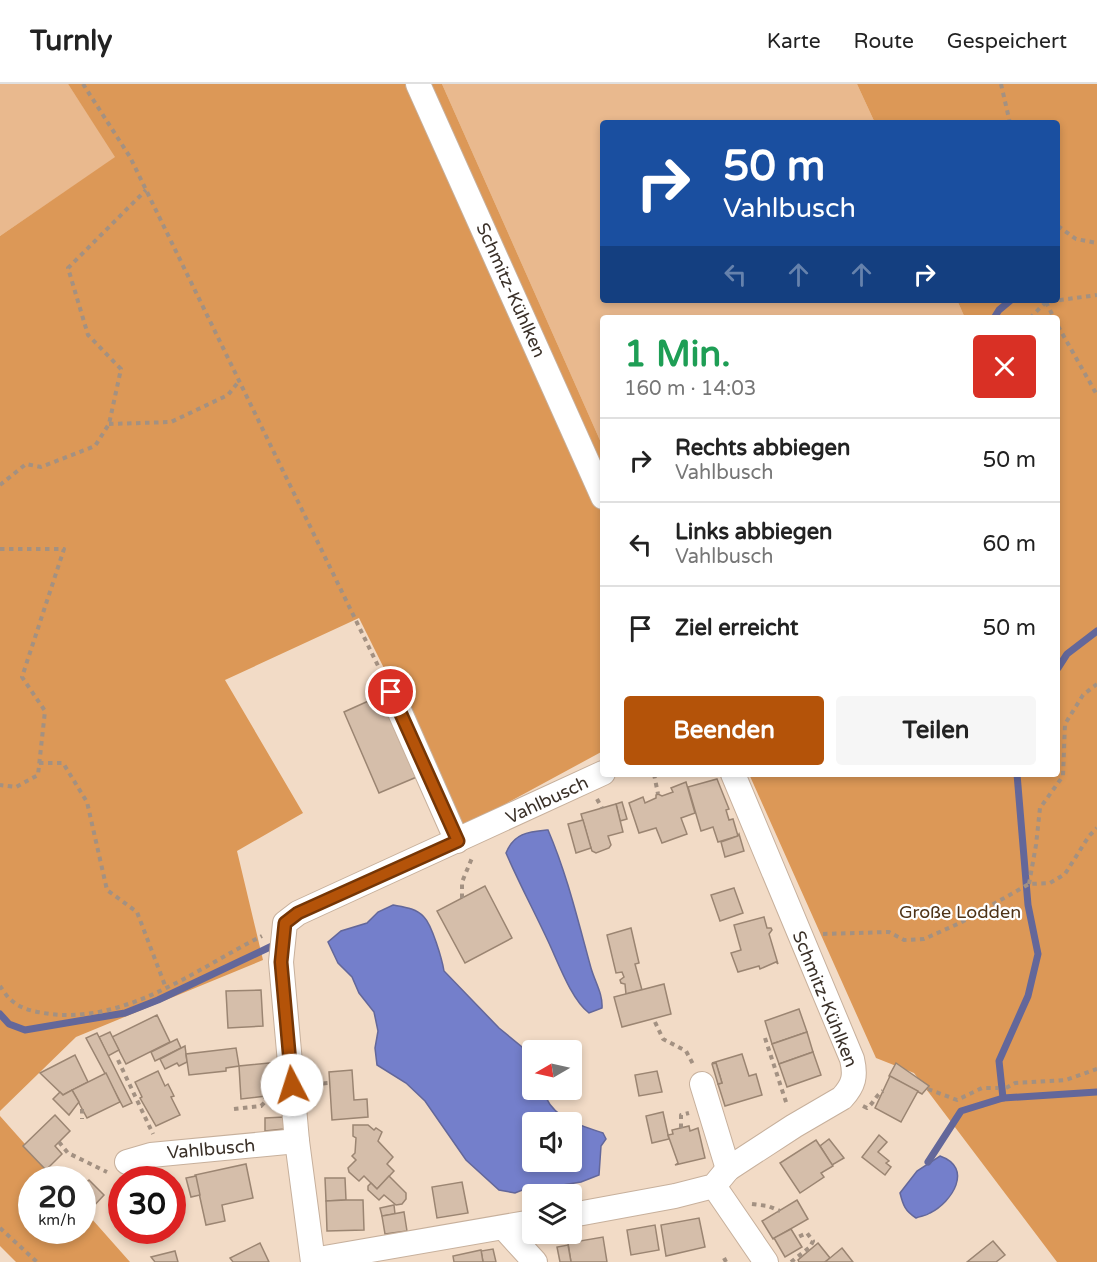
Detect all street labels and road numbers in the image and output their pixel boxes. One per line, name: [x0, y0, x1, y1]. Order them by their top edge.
street label: Schmitz-Kühlken: [471, 219, 551, 361]
street label: Vahlbusch: [502, 771, 592, 829]
street label: Schmitz-Kühlken: [788, 928, 862, 1070]
street label: Vahlbusch: [166, 1134, 256, 1164]

